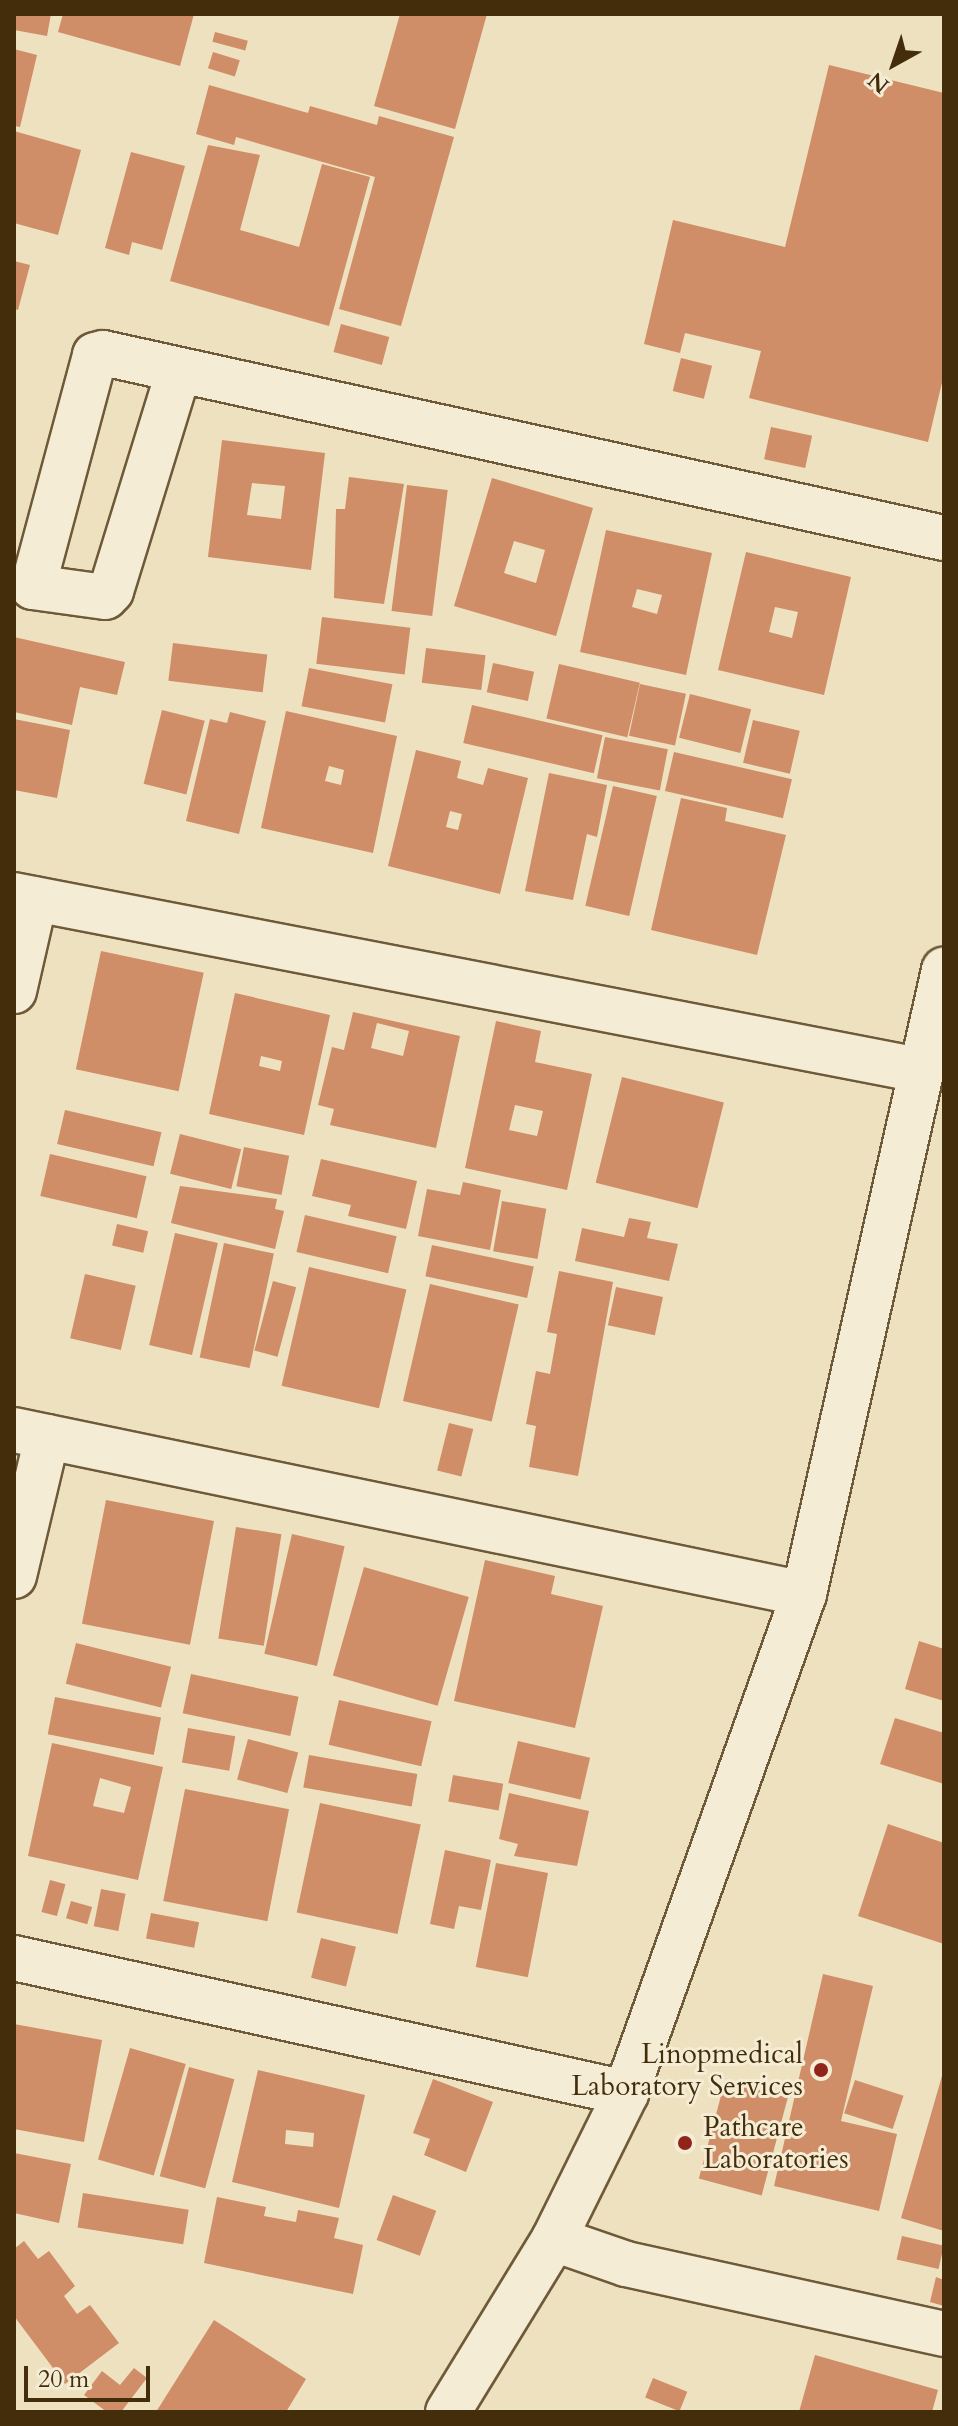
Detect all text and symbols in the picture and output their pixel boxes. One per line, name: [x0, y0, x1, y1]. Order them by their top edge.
north arrow: [854, 24, 934, 104]
text: N: [862, 65, 896, 100]
place label: Linopmedical Laboratory Services: [571, 2037, 803, 2103]
marker: Linopmedical Laboratory Services: [810, 2059, 832, 2081]
place label: Pathcare Laboratories: [703, 2110, 849, 2176]
marker: Pathcare Laboratories: [674, 2132, 696, 2154]
scale bar: [28, 2350, 154, 2400]
text: 20 m: [38, 2363, 89, 2396]

